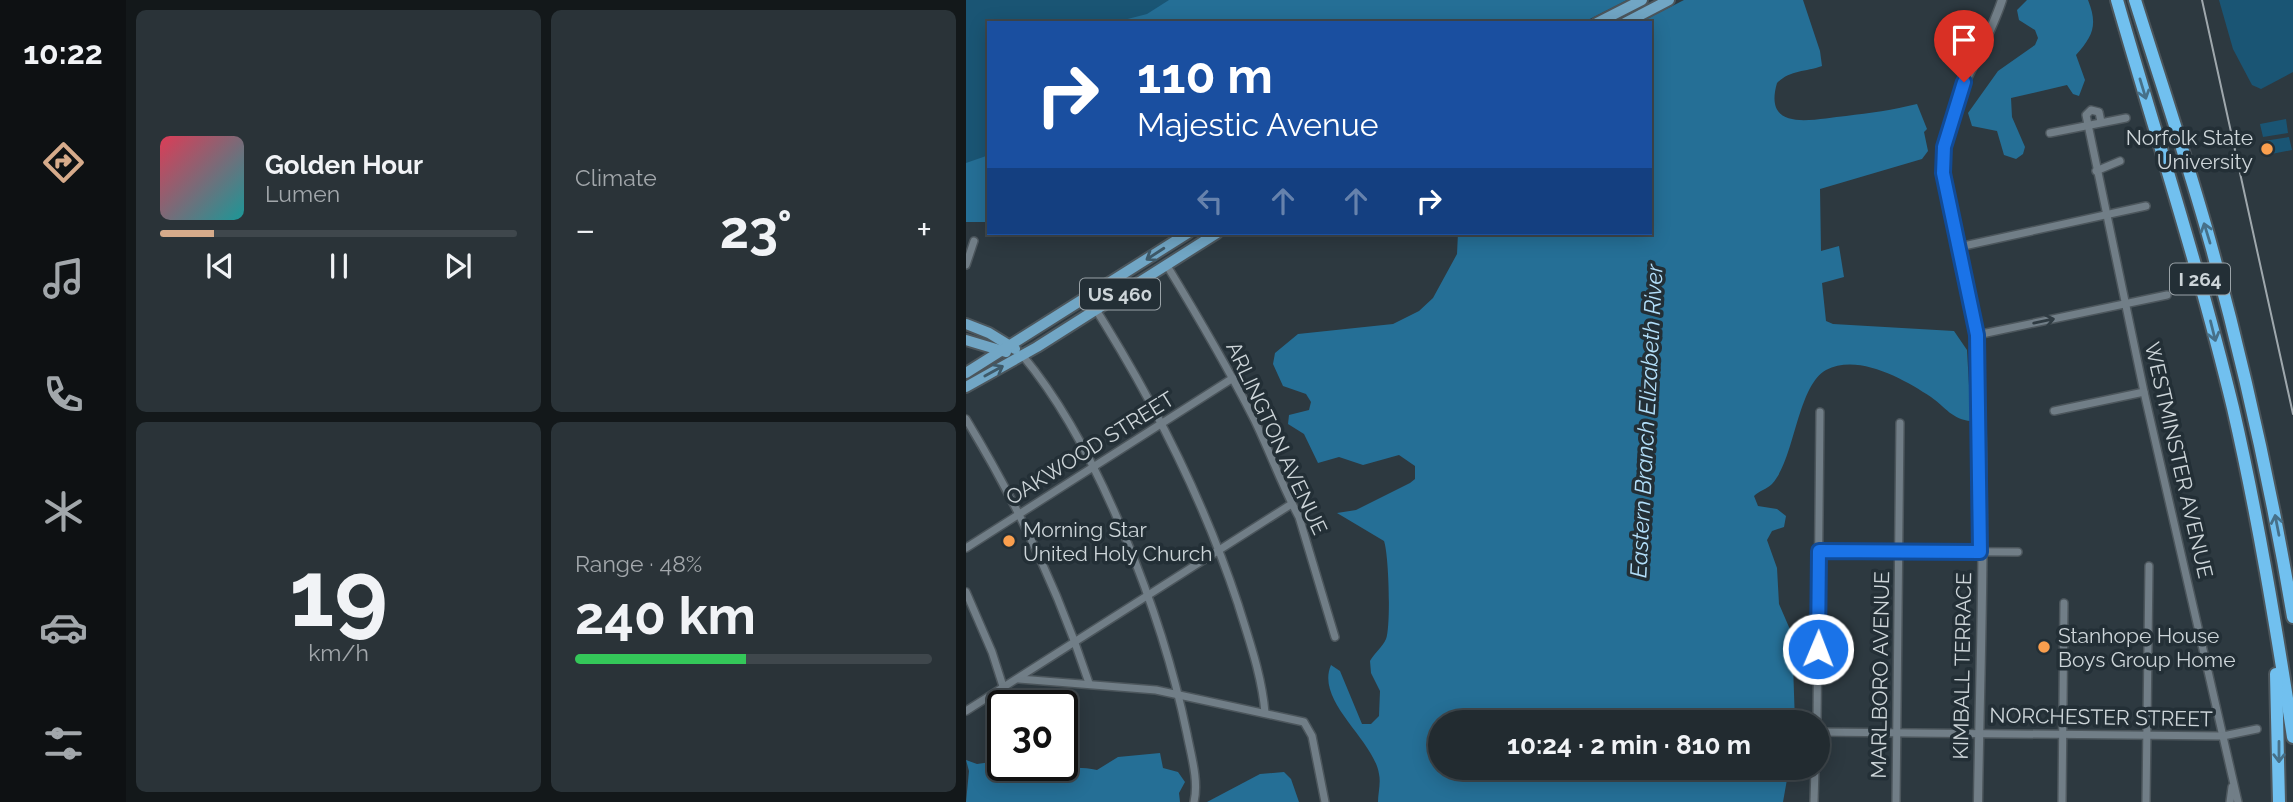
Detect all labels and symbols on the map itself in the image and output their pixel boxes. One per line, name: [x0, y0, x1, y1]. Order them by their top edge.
pin: [1934, 10, 1994, 82]
one-way arrow: [2138, 78, 2151, 100]
place label: Norfolk State University: [2126, 125, 2253, 174]
marker: Norfolk State University: [2259, 141, 2275, 157]
one-way arrow: [2200, 222, 2213, 244]
one-way arrow: [1145, 248, 1165, 262]
water label: Eastern Branch Elizabeth River: [1624, 262, 1668, 579]
road number: I 264: [2170, 264, 2230, 294]
road number: US 460: [1080, 278, 1160, 310]
one-way arrow: [2032, 314, 2055, 327]
one-way arrow: [2208, 320, 2221, 342]
street label: ARLINGTON AVENUE: [1221, 337, 1333, 539]
street label: WESTMINSTER AVENUE: [2140, 339, 2218, 581]
one-way arrow: [984, 364, 1004, 378]
street label: OAKWOOD STREET: [1001, 386, 1179, 510]
one-way arrow: [2270, 514, 2284, 537]
place label: Morning Star United Holy Church: [1023, 517, 1212, 566]
marker: Morning Star United Holy Church: [1001, 533, 1017, 549]
street label: MARLBORO AVENUE: [1866, 571, 1894, 779]
street label: KIMBALL TERRACE: [1948, 572, 1976, 760]
position arrow: [1781, 612, 1855, 686]
place label: Stanhope House Boys Group Home: [2058, 623, 2235, 672]
marker: Stanhope House Boys Group Home: [2036, 639, 2052, 655]
speed limit sign: 30: [987, 690, 1078, 781]
street label: NORCHESTER STREET: [1989, 703, 2213, 731]
one-way arrow: [2272, 740, 2286, 763]

